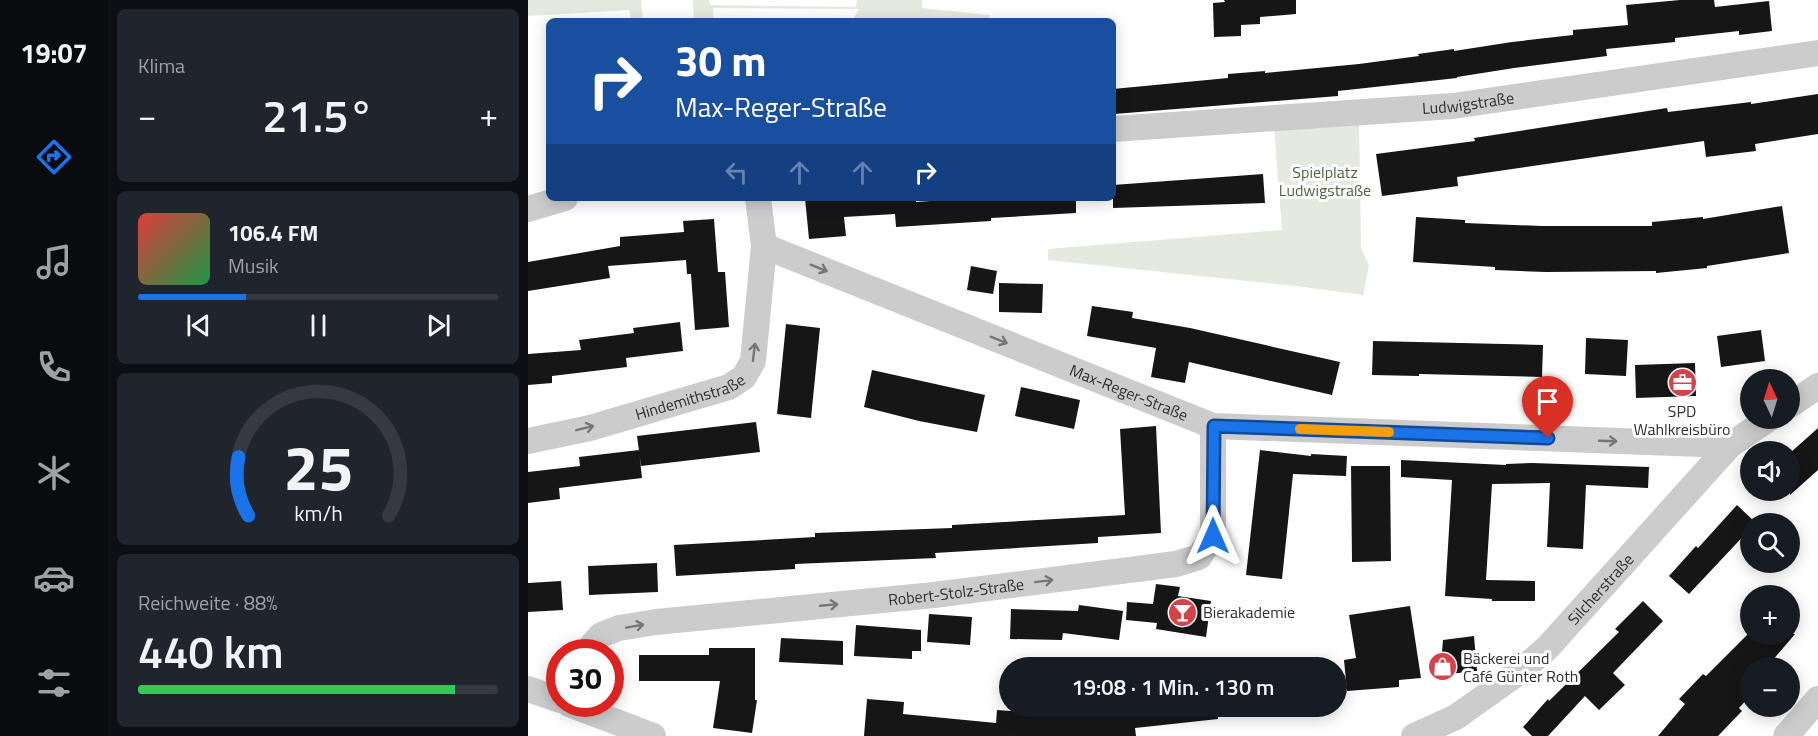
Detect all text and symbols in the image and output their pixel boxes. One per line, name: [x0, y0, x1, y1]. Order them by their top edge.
text: 30 m: [675, 28, 767, 92]
text: 19:07: [20, 32, 88, 73]
icon: right: [576, 42, 654, 120]
text: Klima: [138, 50, 185, 81]
text: 21.5°: [262, 81, 374, 149]
street label: Ludwigstraße: [1421, 85, 1516, 120]
text: Max-Reger-Straße: [675, 86, 887, 127]
text: −: [138, 90, 156, 140]
text: +: [480, 90, 498, 140]
icon: directions: [33, 136, 75, 178]
icon: left: [720, 156, 753, 189]
icon: ahead: [783, 156, 816, 189]
icon: ahead: [846, 156, 879, 189]
icon: right: [909, 156, 942, 189]
park label: Spielplatz Ludwigstraße: [1279, 160, 1371, 202]
text: 106.4 FM: [228, 216, 318, 250]
icon: music: [33, 241, 75, 283]
text: Musik: [228, 250, 279, 281]
one-way arrow: [809, 263, 827, 274]
icon: previous: [182, 309, 215, 342]
icon: pause: [302, 309, 335, 342]
icon: next: [422, 309, 455, 342]
one-way arrow: [990, 335, 1008, 346]
one-way arrow: [749, 343, 760, 363]
icon: phone: [33, 346, 75, 388]
street label: Max-Reger-Straße: [1066, 358, 1192, 427]
office icon: SPD Wahlkreisbüro: [1666, 367, 1698, 399]
street label: Hindemithstraße: [632, 368, 750, 426]
north arrow: [1740, 369, 1800, 429]
map controls: [1740, 369, 1800, 717]
pin: [1522, 376, 1573, 438]
icon: arrive: [1531, 385, 1564, 418]
place label: SPD Wahlkreisbüro: [1633, 399, 1731, 441]
text: 25: [283, 419, 353, 514]
one-way arrow: [575, 422, 594, 434]
one-way arrow: [1597, 435, 1617, 446]
button: sound: [1740, 441, 1800, 501]
icon: climate: [33, 452, 75, 494]
text: km/h: [294, 497, 342, 529]
position arrow: [1181, 504, 1245, 568]
button: search: [1740, 513, 1800, 573]
street label: Silcherstraße: [1562, 548, 1639, 630]
icon: car: [33, 557, 75, 599]
street label: Robert-Stolz-Straße: [887, 572, 1025, 611]
one-way arrow: [1033, 575, 1053, 586]
button: +: [1740, 585, 1800, 645]
text: Reichweite · 88%: [138, 587, 277, 618]
bar icon: Bierakademie: [1166, 596, 1198, 628]
one-way arrow: [819, 599, 839, 610]
place label: Bierakademie: [1203, 600, 1295, 624]
text: 440 km: [138, 617, 284, 685]
one-way arrow: [625, 620, 645, 631]
speed limit sign: 30: [546, 639, 624, 717]
place label: Bäckerei und Café Günter Roth: [1463, 646, 1578, 688]
shop icon: Bäckerei und Café Günter Roth: [1426, 651, 1458, 683]
button: −: [1740, 657, 1800, 717]
icon: filters: [33, 662, 75, 704]
text: 19:08 · 1 Min. · 130 m: [1071, 670, 1275, 704]

